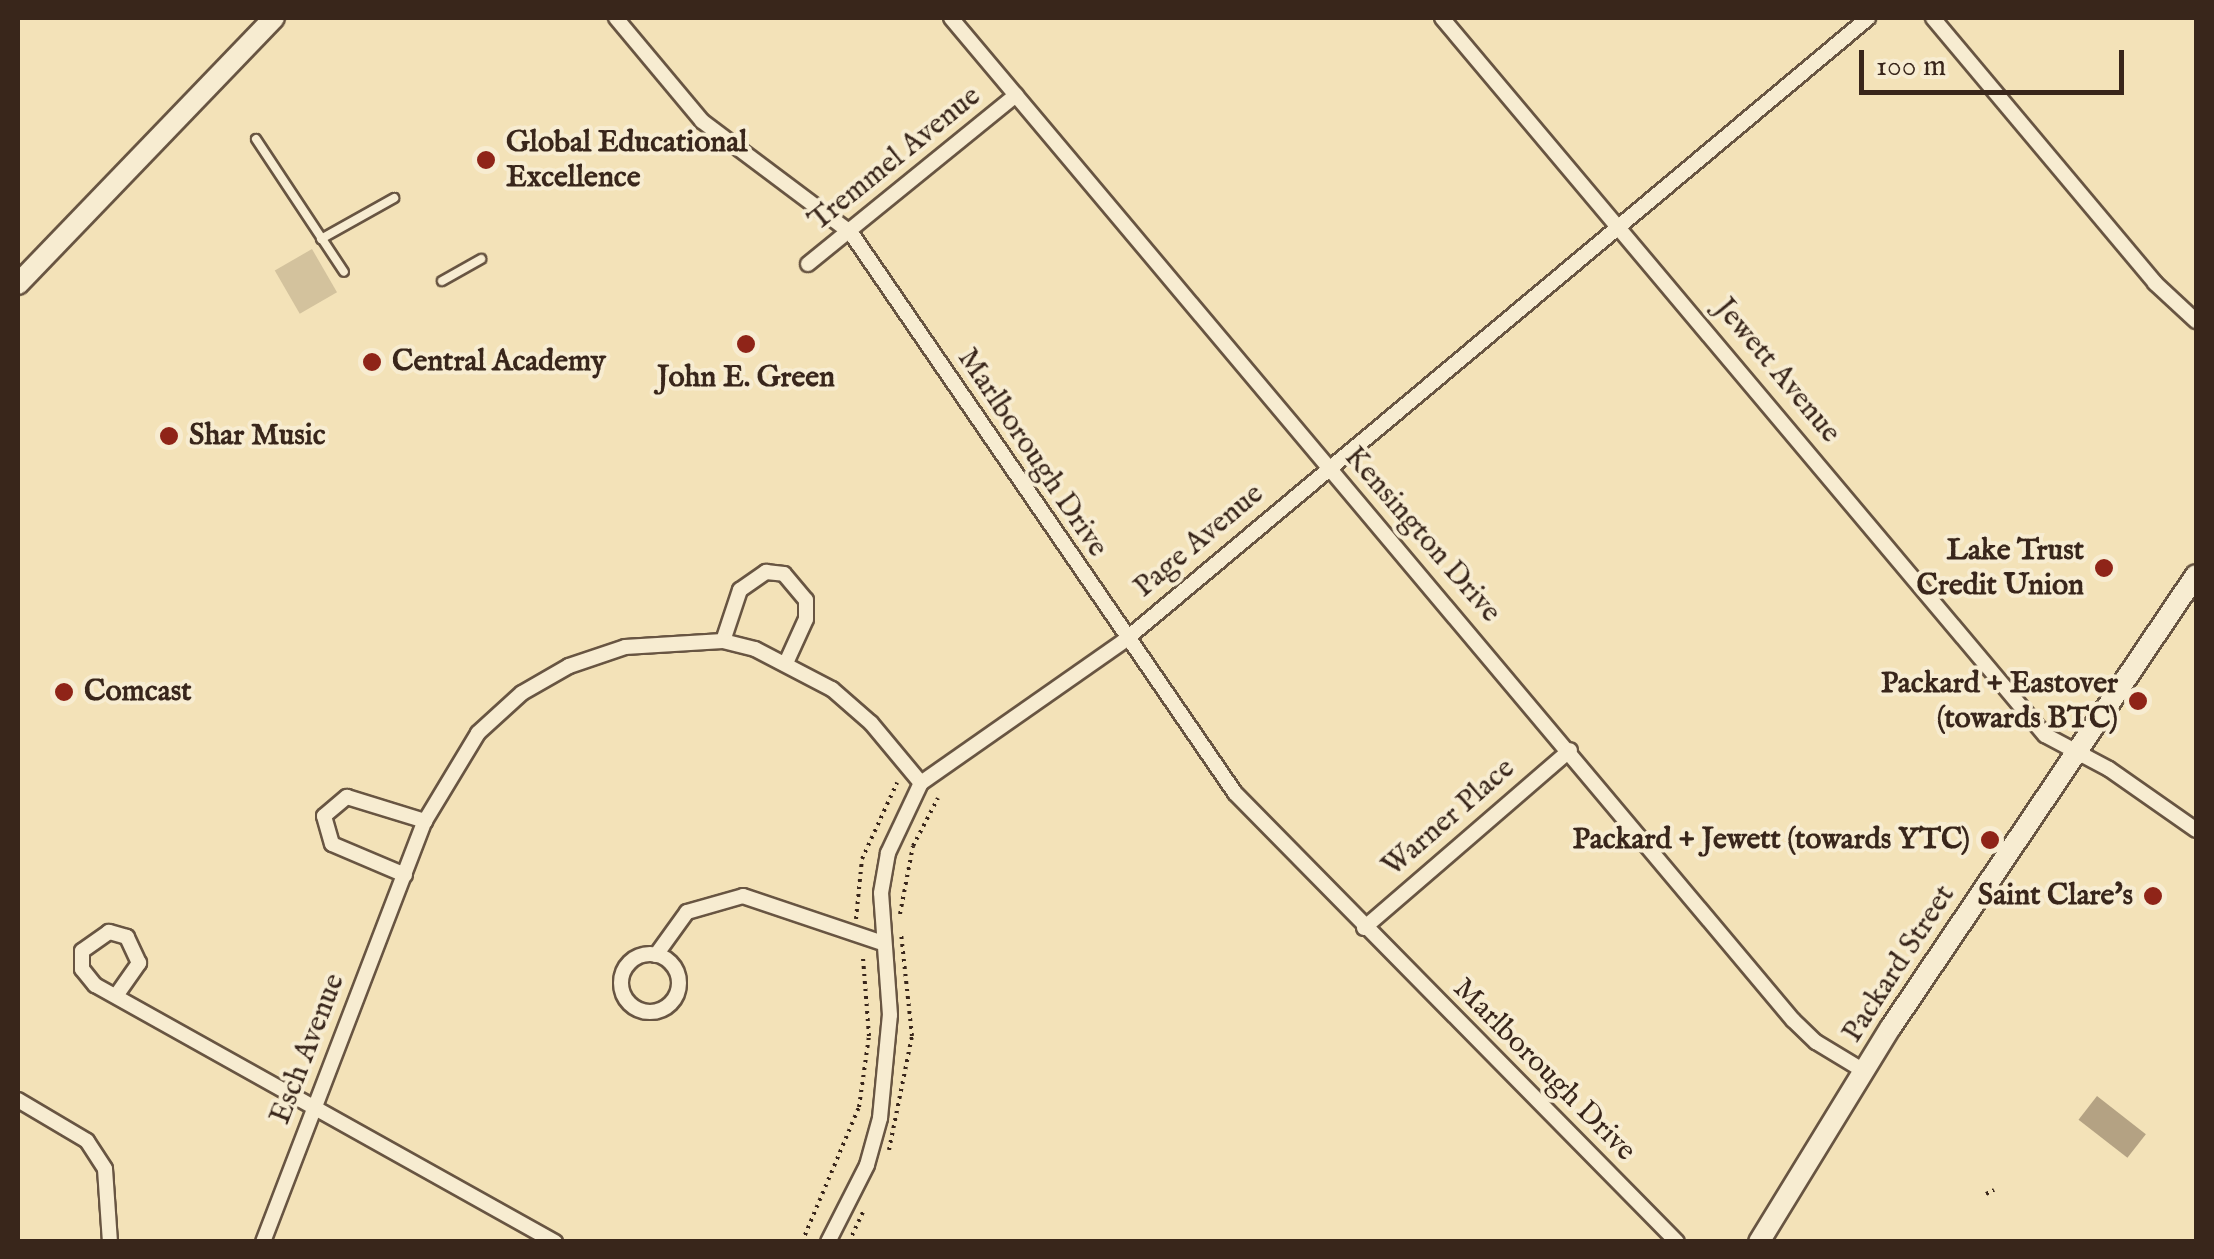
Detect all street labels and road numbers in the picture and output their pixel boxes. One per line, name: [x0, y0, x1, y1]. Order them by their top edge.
street label: Tremmel Avenue: [802, 79, 988, 239]
street label: Jewett Avenue: [1706, 291, 1848, 451]
street label: Marlborough Drive: [949, 342, 1115, 564]
street label: Kensington Drive: [1336, 440, 1508, 630]
street label: Page Avenue: [1127, 476, 1271, 606]
street label: Warner Place: [1376, 751, 1522, 885]
street label: Packard Street: [1835, 879, 1963, 1049]
street label: Esch Avenue: [263, 969, 353, 1129]
street label: Marlborough Drive: [1445, 971, 1643, 1169]

